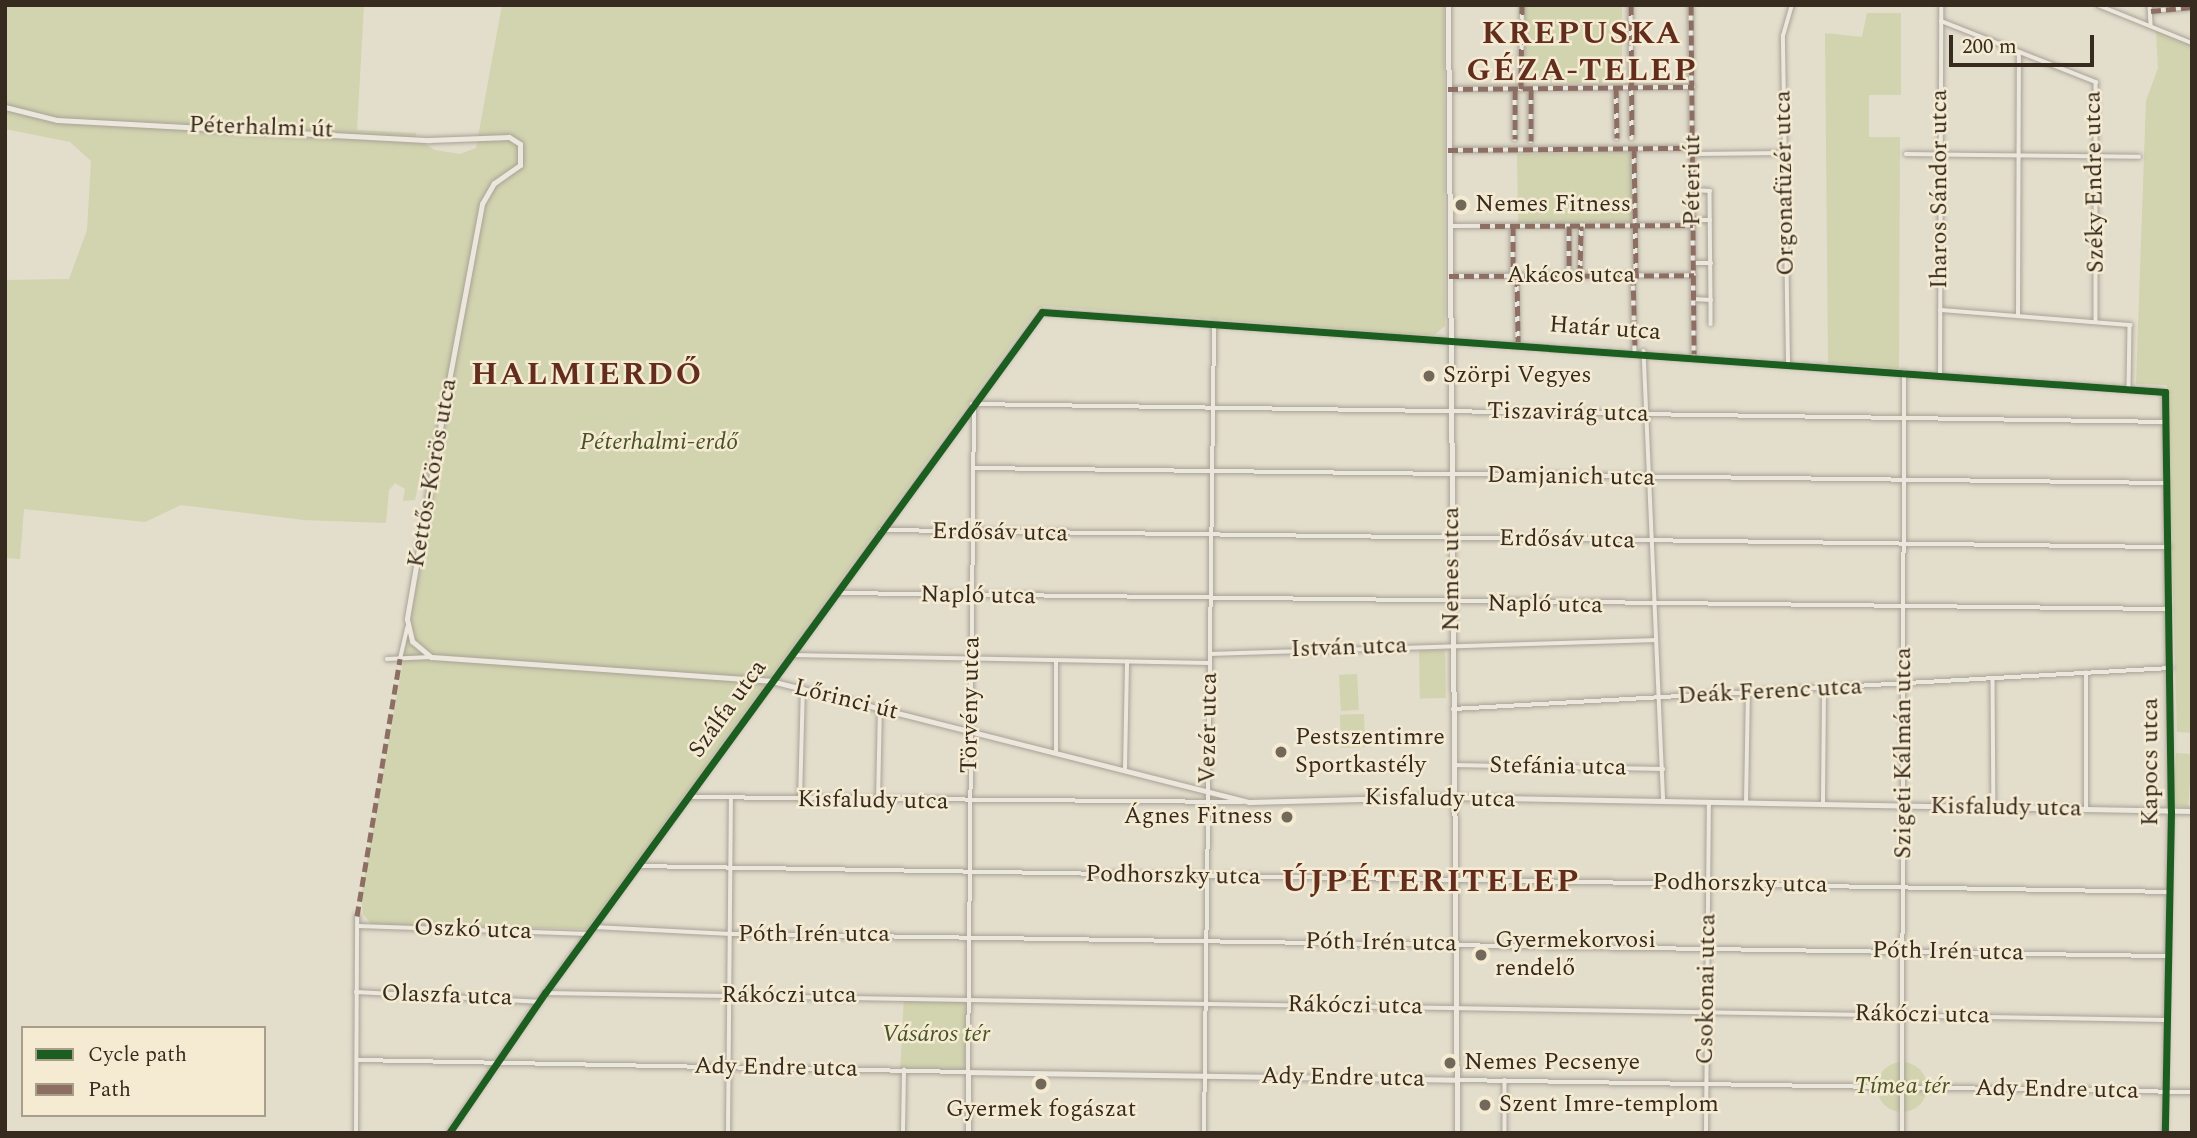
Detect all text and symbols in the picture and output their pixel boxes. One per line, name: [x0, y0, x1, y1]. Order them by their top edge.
district label: KREPUSKA GÉZA-TELEP: [1468, 16, 1696, 91]
scale bar: [1952, 21, 2097, 65]
text: 200 m: [1962, 31, 2017, 63]
street label: Iharos Sándor utca: [1926, 89, 1954, 289]
street label: Orgonafüzér utca: [1769, 90, 1801, 276]
street label: Széky Endre utca: [2079, 91, 2111, 273]
street label: Péterhalmi út: [188, 111, 334, 145]
street label: Péteri út: [1679, 134, 1707, 226]
place label: Nemes Fitness: [1475, 191, 1631, 219]
marker: Nemes Fitness: [1453, 197, 1469, 213]
street label: Akácos utca: [1507, 262, 1635, 290]
street label: Határ utca: [1548, 311, 1662, 347]
district label: HALMIERDŐ: [472, 356, 702, 394]
place label: Szörpi Vegyes: [1443, 362, 1592, 390]
marker: Szörpi Vegyes: [1421, 368, 1437, 384]
street label: Kettős-Körös utca: [402, 376, 464, 570]
street label: Tiszavirág utca: [1487, 397, 1649, 429]
park label: Péterhalmi-erdő: [580, 429, 738, 457]
street label: Damjanich utca: [1487, 461, 1655, 493]
street label: Nemes utca: [1438, 507, 1466, 631]
street label: Erdősáv utca: [932, 517, 1068, 549]
street label: Erdősáv utca: [1499, 524, 1635, 556]
street label: Napló utca: [920, 581, 1036, 611]
street label: Napló utca: [1487, 590, 1603, 620]
street label: István utca: [1290, 632, 1408, 664]
street label: Törvény utca: [955, 636, 987, 774]
street label: Szigeti Kálmán utca: [1890, 647, 1918, 859]
street label: Szálfa utca: [683, 654, 773, 764]
street label: Vezér utca: [1194, 672, 1224, 784]
street label: Lőrinci út: [791, 673, 901, 727]
street label: Deák Ferenc utca: [1677, 673, 1863, 711]
street label: Kapocs utca: [2137, 698, 2165, 826]
place label: Pestszentimre Sportkastély: [1295, 724, 1445, 780]
marker: Pestszentimre Sportkastély: [1273, 744, 1289, 760]
street label: Stefánia utca: [1489, 751, 1627, 783]
street label: Kisfaludy utca: [1364, 783, 1516, 815]
street label: Kisfaludy utca: [797, 785, 949, 817]
street label: Kisfaludy utca: [1930, 792, 2082, 824]
place label: Ágnes Fitness: [1124, 803, 1273, 831]
marker: Ágnes Fitness: [1279, 809, 1295, 825]
street label: Podhorszky utca: [1085, 860, 1261, 892]
district label: ÚJPÉTERITELEP: [1283, 863, 1579, 901]
street label: Podhorszky utca: [1652, 868, 1828, 900]
street label: Csokonai utca: [1691, 913, 1723, 1065]
street label: Oszkó utca: [414, 914, 532, 946]
street label: Póth Irén utca: [738, 921, 890, 949]
street label: Póth Irén utca: [1305, 927, 1457, 959]
place label: Gyermekorvosi rendelő: [1495, 927, 1656, 983]
street label: Póth Irén utca: [1872, 936, 2024, 968]
marker: Gyermekorvosi rendelő: [1473, 947, 1489, 963]
street label: Olaszfa utca: [381, 979, 513, 1013]
street label: Rákóczi utca: [721, 982, 857, 1010]
street label: Rákóczi utca: [1287, 990, 1423, 1022]
street label: Rákóczi utca: [1854, 999, 1990, 1031]
park label: Vásáros tér: [882, 1021, 990, 1049]
legend: [21, 1026, 266, 1117]
text: Cycle path: [88, 1039, 187, 1071]
place label: Nemes Pecsenye: [1464, 1049, 1640, 1077]
street label: Ady Endre utca: [694, 1052, 858, 1084]
marker: Nemes Pecsenye: [1442, 1055, 1458, 1071]
street label: Ady Endre utca: [1261, 1062, 1425, 1094]
park label: Tímea tér: [1854, 1073, 1950, 1101]
text: Path: [88, 1074, 131, 1106]
street label: Ady Endre utca: [1975, 1074, 2139, 1106]
marker: Gyermek fogászat: [1033, 1076, 1049, 1092]
place label: Szent Imre-templom: [1499, 1091, 1719, 1119]
place label: Gyermek fogászat: [946, 1096, 1136, 1124]
marker: Szent Imre-templom: [1477, 1097, 1493, 1113]

